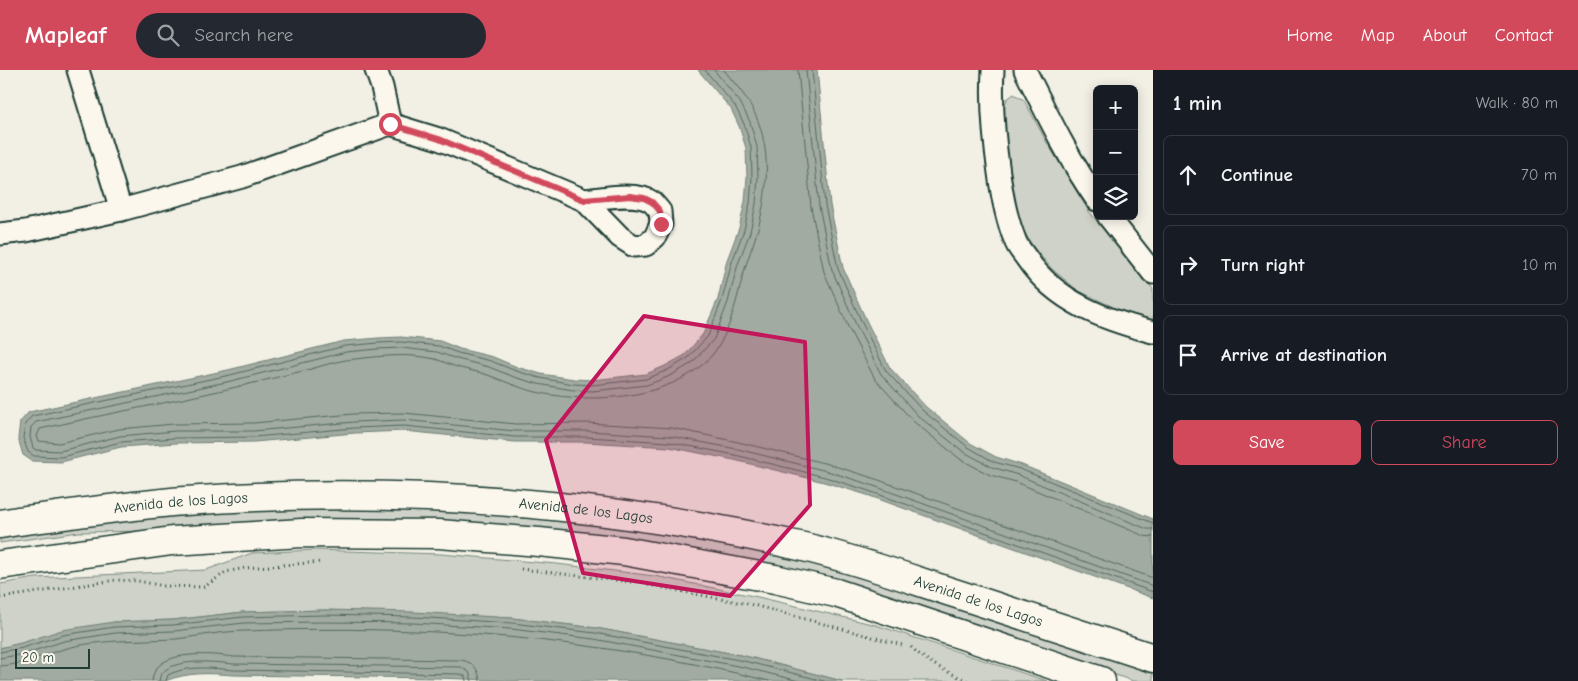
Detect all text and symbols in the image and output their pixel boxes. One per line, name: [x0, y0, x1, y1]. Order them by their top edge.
search box: [136, 13, 486, 58]
text: Mapleaf: [25, 21, 106, 49]
icon: search: [154, 21, 182, 49]
text: Search here: [194, 24, 293, 46]
text: Home: [1286, 25, 1333, 46]
text: Map: [1361, 25, 1395, 46]
text: About: [1423, 25, 1467, 46]
text: Contact: [1495, 25, 1553, 46]
map controls: [1093, 85, 1138, 220]
button: +: [1093, 85, 1138, 130]
text: 1 min: [1173, 91, 1222, 115]
text: Walk · 80 m: [1476, 94, 1558, 112]
route start: [379, 113, 402, 136]
button: −: [1093, 130, 1138, 175]
icon: ahead: [1174, 161, 1202, 189]
text: Continue: [1221, 164, 1293, 186]
text: 70 m: [1521, 166, 1557, 184]
button: layers: [1093, 175, 1138, 220]
route end: [650, 213, 673, 236]
icon: right: [1174, 251, 1202, 279]
text: Turn right: [1221, 254, 1305, 276]
text: 10 m: [1522, 256, 1557, 274]
icon: arrive: [1174, 341, 1202, 369]
text: Arrive at destination: [1221, 344, 1387, 366]
button: Save: [1173, 420, 1361, 465]
button: Share: [1371, 420, 1558, 465]
street label: Avenida de los Lagos: [113, 488, 248, 517]
street label: Avenida de los Lagos: [518, 494, 654, 527]
street label: Avenida de los Lagos: [912, 571, 1045, 630]
scale bar: [15, 646, 90, 669]
text: 20 m: [22, 649, 54, 666]

